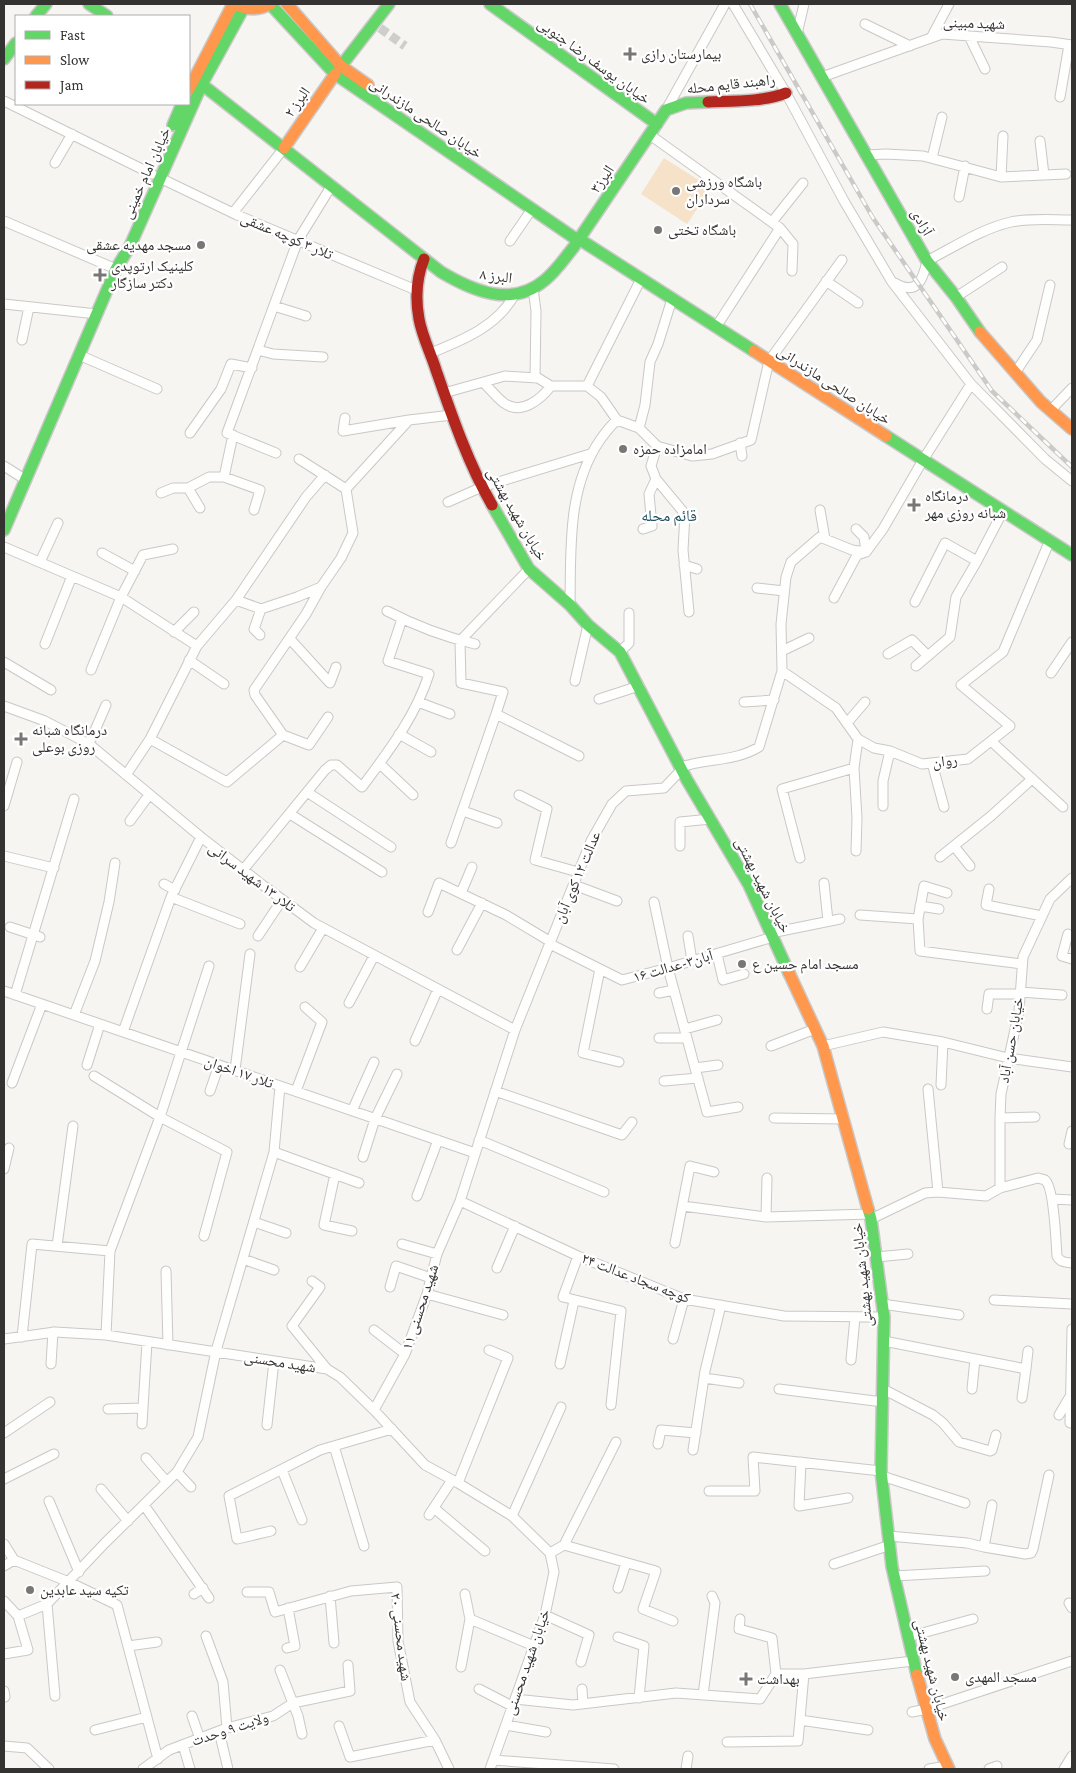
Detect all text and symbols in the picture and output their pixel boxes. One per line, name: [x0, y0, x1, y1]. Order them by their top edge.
street label: شهید مبینی: [943, 14, 1005, 34]
legend: [15, 15, 190, 105]
street label: خیابان یوسف رضا جنوبی: [534, 15, 654, 109]
text: Fast: [60, 27, 86, 43]
place label: بیمارستان رازی: [641, 46, 721, 64]
marker: بیمارستان رازی: [623, 47, 637, 61]
text: Slow: [60, 52, 90, 68]
street label: راهبند قایم محله: [686, 71, 776, 99]
street label: خیابان صالحی مازندرانی: [366, 75, 485, 163]
text: Jam: [58, 77, 83, 94]
street label: البرز ۲: [281, 84, 314, 120]
street label: خیابان امام خمینی: [119, 124, 175, 222]
street label: البرز۳: [587, 162, 618, 196]
place label: باشگاه ورزشی سرداران: [686, 174, 762, 209]
marker: باشگاه ورزشی سرداران: [670, 185, 682, 197]
street label: آزادی: [906, 206, 936, 240]
street label: تلار ۳ کوچه عشقی: [238, 209, 336, 265]
place label: باشگاه تختی: [668, 222, 736, 240]
marker: باشگاه تختی: [652, 224, 664, 236]
place label: مسجد مهدیه عشقی: [86, 237, 191, 255]
marker: مسجد مهدیه عشقی: [195, 239, 207, 251]
place label: کلینیک ارتوپدی دکتر سازگار: [110, 258, 194, 292]
street label: البرز ۸: [479, 266, 513, 287]
marker: کلینیک ارتوپدی دکتر سازگار: [93, 268, 107, 282]
street label: خیابان صالحی مازندرانی: [773, 342, 894, 429]
place label: امامزاده حمزه: [633, 441, 707, 458]
marker: امامزاده حمزه: [617, 443, 629, 455]
street label: خیابان شهید بهشتی: [482, 465, 550, 565]
place label: درمانگاه شبانه روزی مهر: [924, 488, 1006, 523]
marker: درمانگاه شبانه روزی مهر: [907, 498, 921, 512]
district label: قائم محله: [641, 507, 697, 526]
place label: درمانگاه شبانه روزی بوعلی: [32, 722, 107, 757]
marker: درمانگاه شبانه روزی بوعلی: [14, 732, 28, 746]
street label: روان: [932, 752, 959, 772]
street label: عدالت ۱۲ کوی آبان: [550, 828, 606, 926]
street label: خیابان شهید بهشتی: [730, 835, 794, 937]
street label: تلار ۱۳ شهید سرانی: [204, 839, 299, 917]
street label: آبان۳-عدالت ۱۶: [631, 947, 717, 987]
place label: مسجد امام حسین ع: [752, 956, 859, 974]
marker: مسجد امام حسین ع: [736, 958, 748, 970]
street label: خیابان حسن آباد: [996, 995, 1028, 1085]
street label: تلار ۱۷ اخوان: [202, 1053, 276, 1093]
street label: خیابان شهید بهشتی: [849, 1221, 877, 1328]
street label: کوچه سجاد عدالت ۲۴: [579, 1250, 693, 1307]
street label: شهید محسنی ۱۱: [399, 1262, 443, 1352]
street label: شهید محسنی: [243, 1348, 317, 1378]
place label: تکیه سید عابدین: [40, 1582, 129, 1600]
marker: تکیه سید عابدین: [24, 1584, 36, 1596]
street label: شهید محسنی ۲۰: [386, 1592, 414, 1682]
street label: خیابان شهید محسنی: [501, 1607, 555, 1718]
street label: خیابان شهید بهشتی: [910, 1617, 953, 1724]
place label: مسجد المهدی: [965, 1669, 1037, 1687]
place label: بهداشت: [757, 1671, 800, 1688]
marker: مسجد المهدی: [949, 1671, 961, 1683]
marker: بهداشت: [739, 1672, 753, 1686]
street label: ولایت ۹ وحدت: [190, 1709, 271, 1750]

